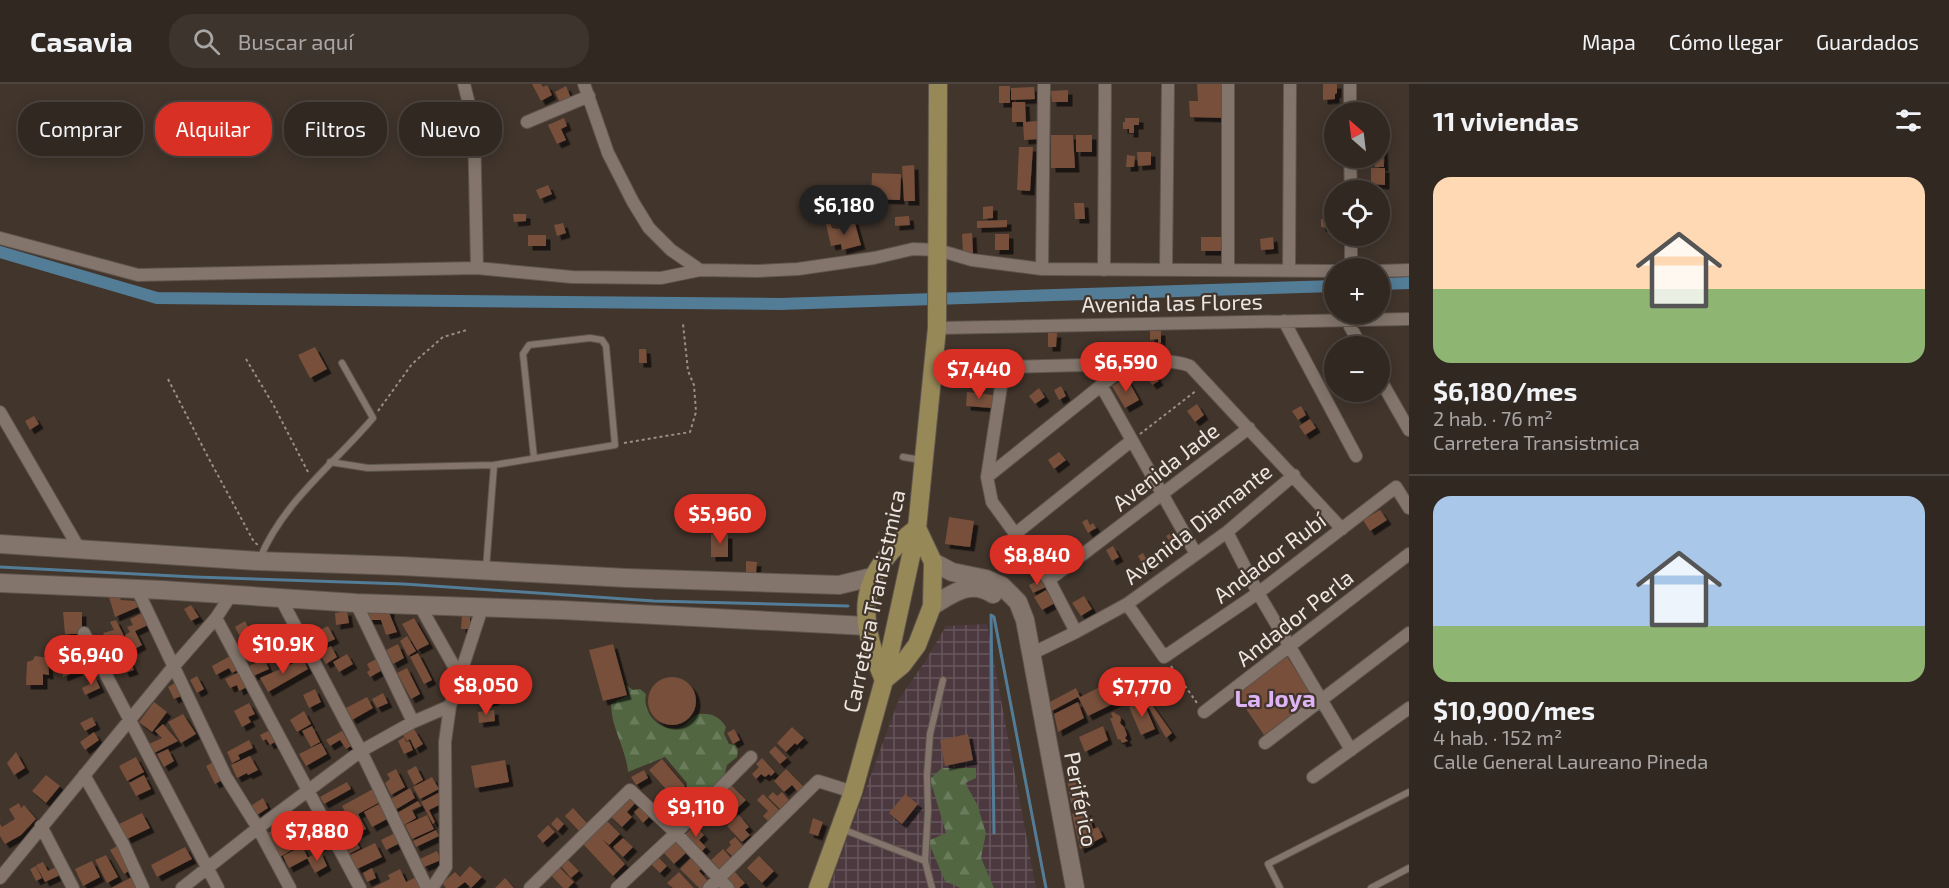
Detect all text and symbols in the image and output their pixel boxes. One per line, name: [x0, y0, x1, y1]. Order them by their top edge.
search box: [169, 14, 589, 68]
text: Casavia: [30, 24, 133, 58]
icon: search: [190, 25, 223, 58]
text: Buscar aquí: [238, 28, 354, 54]
text: Mapa: [1582, 29, 1636, 54]
text: Cómo llegar: [1669, 29, 1783, 54]
text: Guardados: [1816, 29, 1919, 54]
chip: Comprar: [18, 102, 143, 156]
chip: Alquilar: [155, 102, 272, 156]
chip: Filtros: [284, 102, 387, 156]
chip: Nuevo: [399, 102, 502, 156]
north arrow: [1324, 102, 1390, 168]
map controls: [1324, 102, 1390, 402]
icon: filters: [1892, 104, 1925, 137]
text: 11 viviendas: [1433, 105, 1579, 136]
button: locate: [1324, 180, 1390, 246]
pin: $6,180: [795, 185, 893, 236]
text: $6,180: [813, 192, 875, 216]
icon: home: [1625, 216, 1733, 324]
button: +: [1324, 258, 1390, 324]
street label: Avenida las Flores: [1081, 287, 1263, 317]
button: −: [1324, 336, 1390, 402]
pin: $6,590: [1077, 342, 1175, 393]
pin: $7,440: [930, 349, 1028, 400]
text: $6,590: [1094, 349, 1158, 373]
text: $7,440: [947, 356, 1011, 380]
text: $6,180/mes: [1433, 375, 1577, 406]
text: 2 hab. · 76 m²: [1433, 406, 1553, 430]
street label: Avenida Jade: [1107, 416, 1223, 516]
text: Carretera Transistmica: [1433, 430, 1640, 454]
street label: Avenida Diamante: [1118, 457, 1276, 589]
street label: Carretera Transistmica: [837, 487, 909, 715]
pin: $5,960: [671, 494, 769, 545]
text: $5,960: [688, 501, 752, 525]
street label: Andador Rubí: [1208, 505, 1331, 608]
pin: $8,840: [988, 535, 1086, 586]
icon: home: [1625, 535, 1733, 643]
text: $8,840: [1004, 542, 1070, 566]
street label: Andador Perla: [1230, 563, 1358, 671]
pin: $10.9K: [234, 624, 332, 675]
text: $10.9K: [252, 631, 314, 655]
pin: $6,940: [42, 635, 140, 686]
text: $6,940: [58, 642, 124, 666]
pin: $8,050: [437, 665, 535, 716]
pin: $7,770: [1093, 667, 1191, 718]
text: $8,050: [453, 672, 519, 696]
text: $7,770: [1112, 674, 1172, 698]
district label: La Joya: [1234, 683, 1316, 712]
text: $10,900/mes: [1433, 694, 1595, 725]
text: 4 hab. · 152 m²: [1433, 725, 1562, 749]
street label: Periférico: [1060, 749, 1104, 849]
text: Calle General Laureano Pineda: [1433, 749, 1708, 773]
pin: $9,110: [647, 787, 745, 838]
text: $9,110: [667, 794, 725, 818]
pin: $7,880: [268, 811, 366, 862]
text: $7,880: [285, 818, 349, 842]

